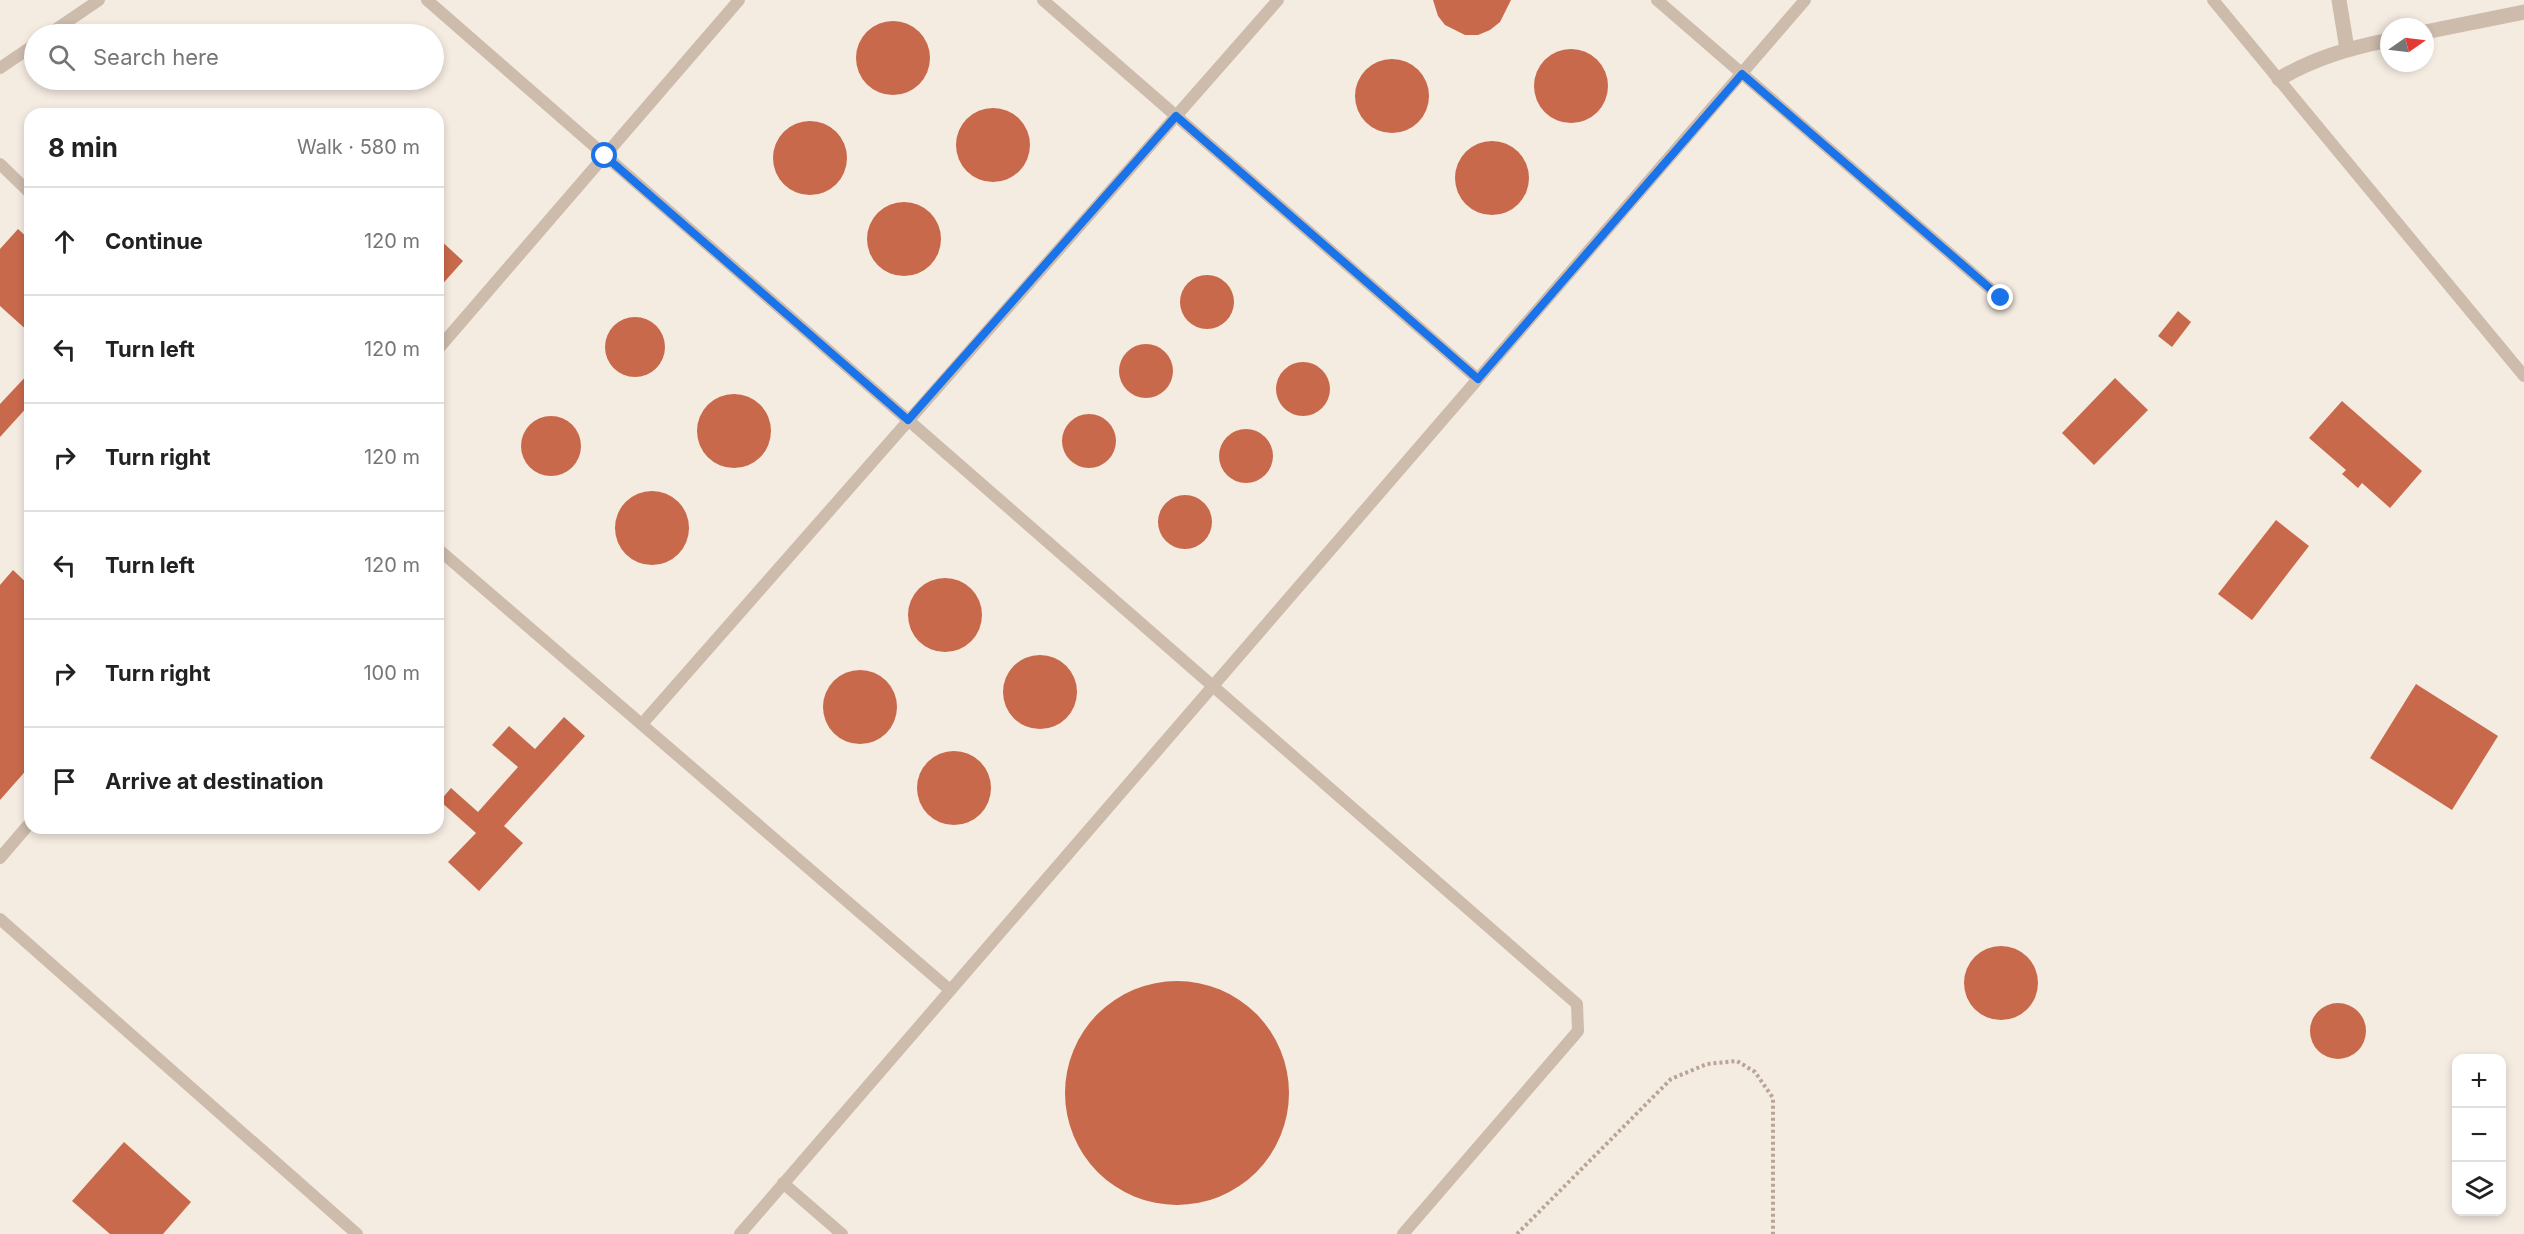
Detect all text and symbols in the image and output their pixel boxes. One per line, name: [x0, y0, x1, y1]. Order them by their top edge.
north arrow: [2380, 18, 2434, 72]
search box: [24, 24, 444, 90]
icon: search: [45, 41, 78, 74]
text: Search here: [93, 44, 219, 70]
text: 8 min: [48, 132, 118, 163]
text: Walk · 580 m: [297, 135, 420, 159]
route start: [591, 142, 617, 168]
icon: ahead: [48, 225, 81, 258]
text: Continue: [105, 228, 203, 254]
text: 120 m: [364, 229, 420, 253]
route end: [1987, 284, 2013, 310]
icon: left: [48, 333, 81, 366]
text: Turn left: [105, 336, 195, 362]
text: 120 m: [364, 337, 420, 361]
icon: right: [48, 441, 81, 474]
text: Turn right: [105, 444, 211, 470]
text: 120 m: [364, 445, 420, 469]
icon: left: [48, 549, 81, 582]
text: Turn left: [105, 552, 195, 578]
text: 120 m: [364, 553, 420, 577]
icon: right: [48, 657, 81, 690]
text: Turn right: [105, 660, 211, 686]
text: 100 m: [363, 661, 420, 685]
icon: arrive: [48, 765, 81, 798]
text: Arrive at destination: [105, 768, 324, 794]
map controls: [2452, 1054, 2506, 1216]
button: +: [2452, 1054, 2506, 1108]
button: −: [2452, 1108, 2506, 1162]
button: layers: [2452, 1162, 2506, 1216]

